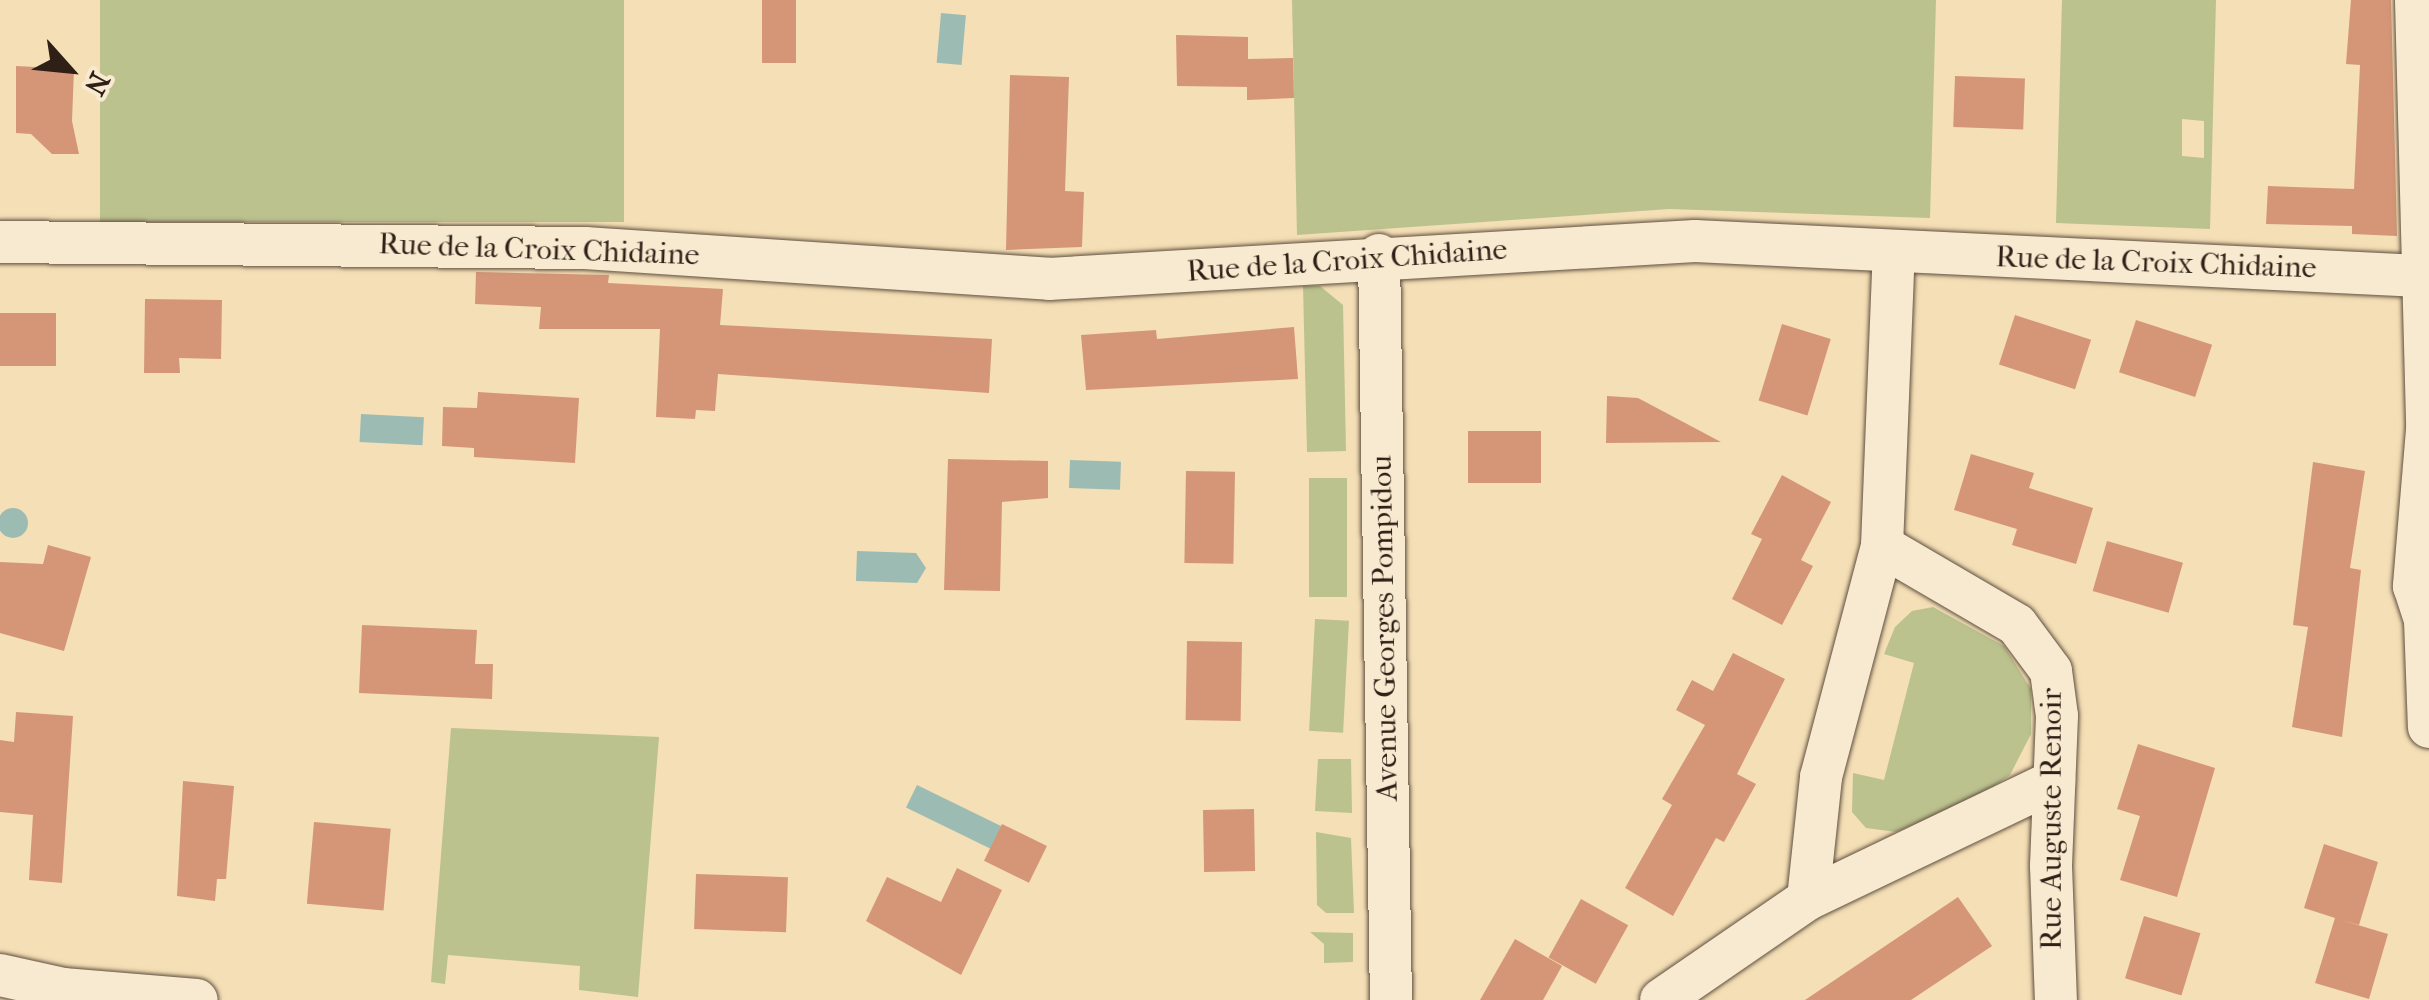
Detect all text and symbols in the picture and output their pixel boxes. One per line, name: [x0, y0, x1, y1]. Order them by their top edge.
north arrow: [20, 20, 120, 120]
text: N: [78, 67, 117, 101]
street label: Rue de la Croix Chidaine: [378, 226, 700, 274]
street label: Rue de la Croix Chidaine: [1186, 232, 1508, 290]
street label: Rue de la Croix Chidaine: [1995, 239, 2317, 287]
street label: Avenue Georges Pompidou: [1364, 455, 1406, 801]
street label: Rue Auguste Renoir: [2034, 688, 2070, 950]

